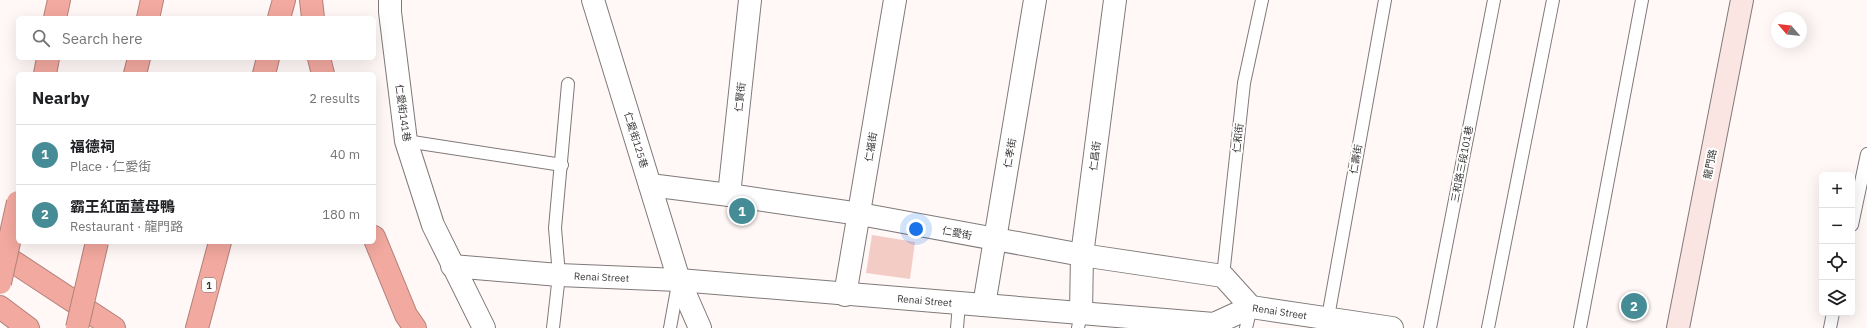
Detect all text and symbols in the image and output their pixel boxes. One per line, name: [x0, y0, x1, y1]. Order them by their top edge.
north arrow: [1771, 12, 1807, 48]
search box: [16, 16, 376, 60]
icon: search: [30, 27, 52, 49]
text: Search here: [62, 29, 142, 48]
street label: 仁賢街: [732, 81, 748, 113]
street label: 仁愛街141巷: [393, 83, 413, 143]
text: Nearby: [32, 87, 90, 109]
text: 2 results: [309, 90, 360, 107]
street label: 仁愛街125巷: [621, 110, 651, 170]
street label: 仁和街: [1230, 122, 1246, 154]
street label: 三和路三段101巷: [1448, 124, 1476, 204]
street label: 仁福街: [862, 131, 880, 163]
text: 福德祠: [70, 137, 115, 156]
street label: 仁孝街: [1001, 137, 1019, 169]
street label: 仁昌街: [1087, 140, 1103, 172]
street label: 仁壽街: [1347, 143, 1365, 175]
text: 1: [41, 146, 49, 163]
text: 40 m: [330, 146, 360, 163]
street label: 龍門路: [1701, 148, 1719, 180]
text: Place · 仁愛街: [70, 158, 151, 175]
map controls: [1819, 172, 1855, 316]
button: +: [1819, 172, 1855, 208]
pin: 1: [729, 196, 755, 226]
text: 霸王紅面薑母鴨: [70, 197, 175, 216]
text: 2: [41, 206, 49, 223]
text: 180 m: [322, 206, 360, 223]
button: −: [1819, 208, 1855, 244]
text: Restaurant · 龍門路: [70, 218, 183, 235]
your location: [906, 219, 926, 239]
street label: 仁愛街: [941, 224, 973, 242]
button: locate: [1819, 244, 1855, 280]
street label: Renai Street: [574, 269, 630, 284]
road number: 1: [202, 278, 216, 292]
button: layers: [1819, 280, 1855, 316]
street label: Renai Street: [897, 291, 953, 309]
pin: 2: [1621, 291, 1647, 321]
street label: Renai Street: [1251, 301, 1308, 322]

